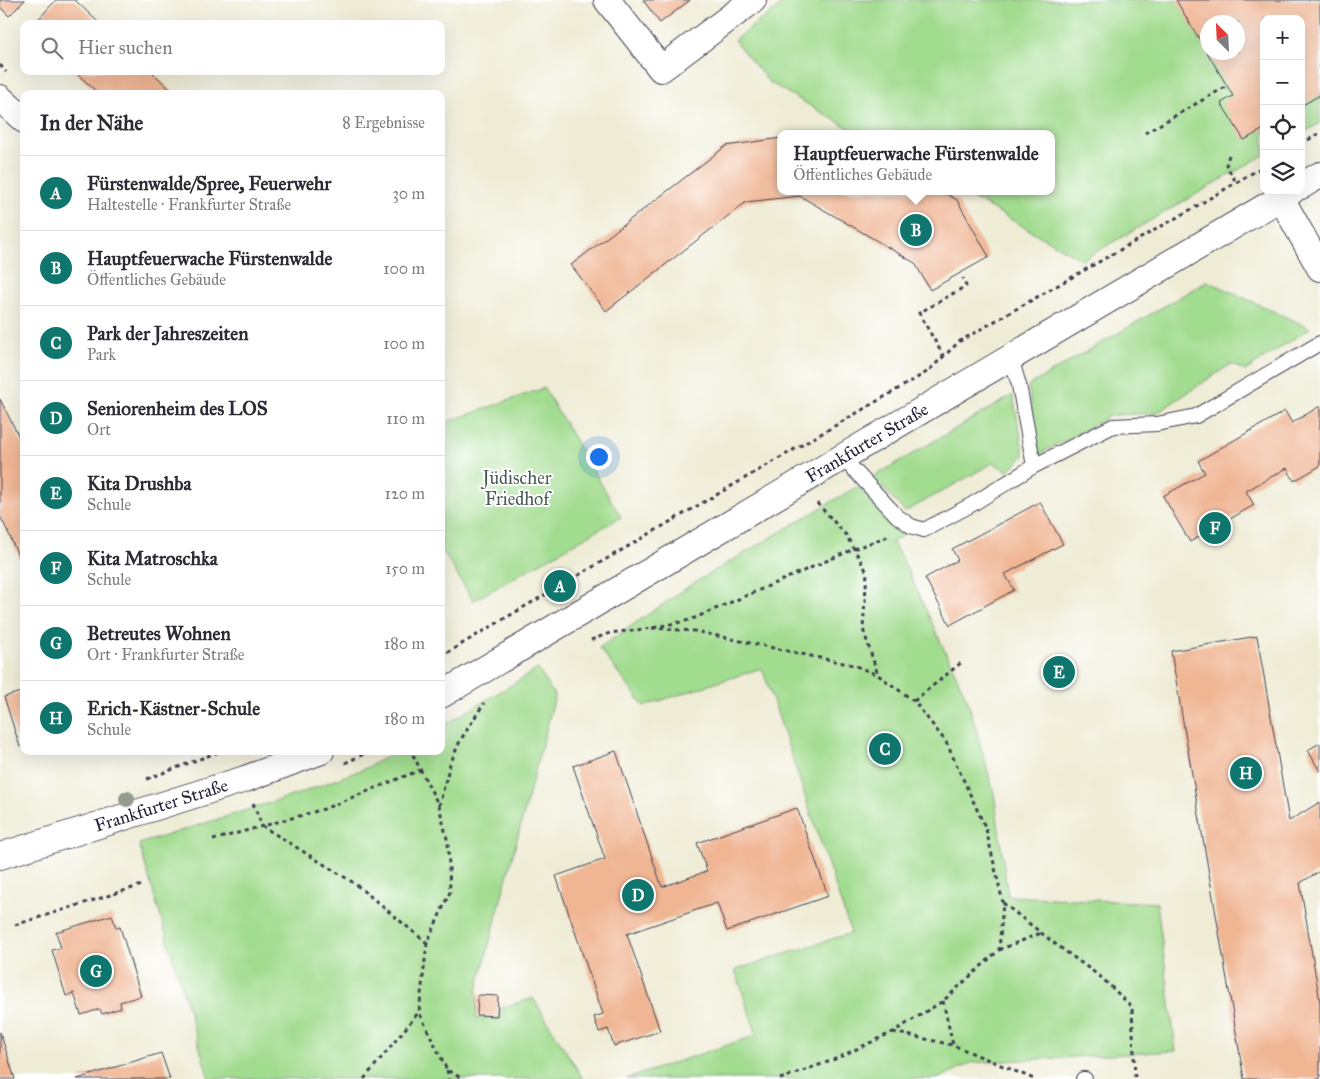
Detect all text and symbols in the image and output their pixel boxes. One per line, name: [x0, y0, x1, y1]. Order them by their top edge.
north arrow: [1200, 15, 1245, 60]
map controls: [1260, 15, 1305, 195]
button: +: [1260, 15, 1305, 60]
search box: [20, 20, 445, 75]
icon: search: [38, 34, 66, 62]
text: Hier suchen: [78, 36, 172, 59]
button: −: [1260, 60, 1305, 105]
button: locate: [1260, 105, 1305, 150]
text: In der Nähe: [40, 110, 143, 136]
text: 8 Ergebnisse: [342, 113, 425, 132]
popup: [777, 130, 1055, 195]
text: Hauptfeuerwache Fürstenwalde: [793, 142, 1039, 165]
button: layers: [1260, 150, 1305, 195]
text: Öffentliches Gebäude: [793, 165, 932, 184]
text: Fürstenwalde/Spree, Feuerwehr: [87, 172, 331, 195]
text: A: [51, 184, 61, 203]
text: 30 m: [392, 184, 425, 203]
text: Haltestelle · Frankfurter Straße: [87, 195, 291, 214]
pin: B: [900, 211, 932, 249]
text: Hauptfeuerwache Fürstenwalde: [87, 247, 332, 270]
text: B: [51, 259, 61, 278]
text: 100 m: [383, 259, 425, 278]
text: Öffentliches Gebäude: [87, 270, 226, 289]
text: Park der Jahreszeiten: [87, 322, 249, 345]
text: C: [51, 334, 61, 353]
text: 100 m: [383, 334, 425, 353]
text: Park: [87, 345, 116, 364]
text: Seniorenheim des LOS: [87, 397, 268, 420]
street label: Frankfurter Straße: [802, 398, 932, 488]
text: D: [50, 409, 62, 428]
text: 110 m: [386, 409, 425, 428]
text: Ort: [87, 420, 111, 439]
your location: [586, 444, 612, 470]
park label: Jüdischer Friedhof: [481, 467, 552, 510]
text: Kita Drushba: [87, 472, 191, 495]
text: E: [50, 484, 62, 503]
text: 120 m: [385, 484, 425, 503]
text: Schule: [87, 495, 131, 514]
pin: F: [1199, 509, 1231, 547]
text: Kita Matroschka: [87, 547, 218, 570]
text: F: [51, 559, 61, 578]
text: 150 m: [385, 559, 425, 578]
pin: A: [544, 567, 576, 605]
text: Schule: [87, 570, 131, 589]
text: Betreutes Wohnen: [87, 622, 231, 645]
text: G: [50, 634, 62, 653]
text: 180 m: [384, 634, 425, 653]
text: Ort · Frankfurter Straße: [87, 645, 244, 664]
pin: E: [1043, 653, 1075, 691]
text: Erich-Kästner-Schule: [87, 697, 260, 720]
text: H: [49, 709, 63, 728]
text: 180 m: [384, 709, 425, 728]
text: Schule: [87, 720, 131, 739]
pin: C: [869, 730, 901, 768]
pin: H: [1230, 754, 1262, 792]
street label: Frankfurter Straße: [92, 774, 231, 837]
pin: D: [622, 876, 654, 914]
pin: G: [80, 952, 112, 990]

